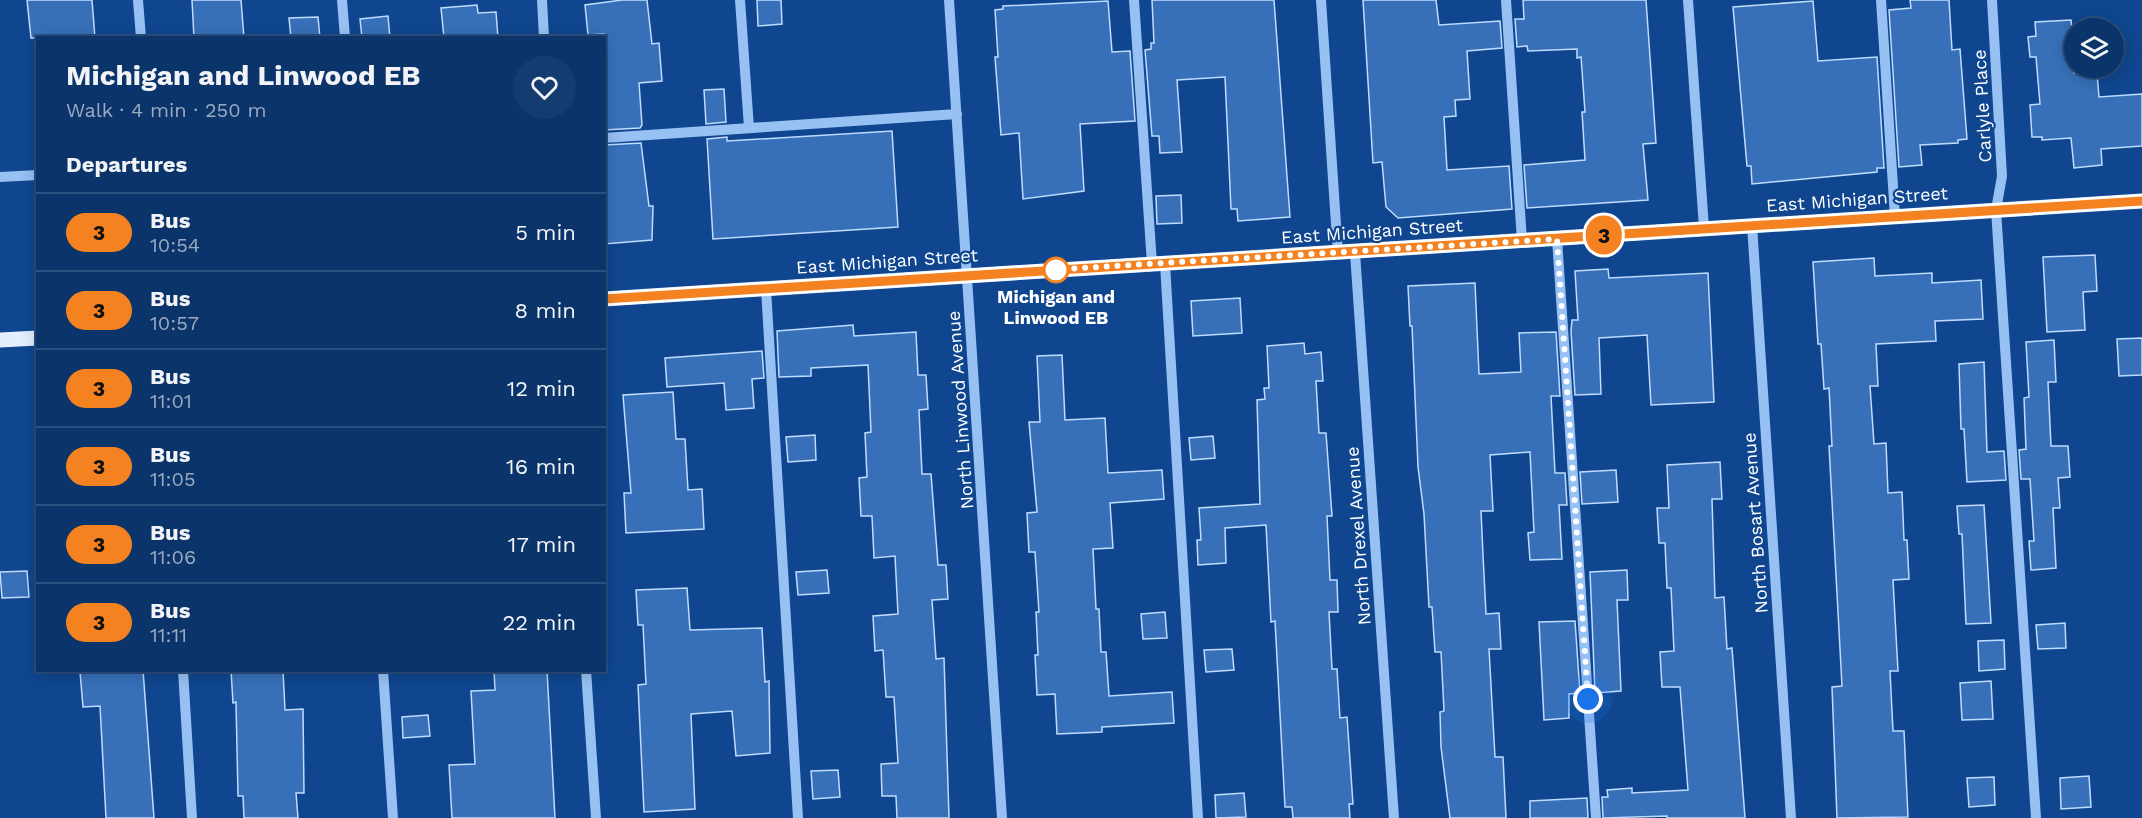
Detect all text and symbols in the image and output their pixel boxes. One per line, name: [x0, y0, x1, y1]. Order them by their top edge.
map controls: [2064, 18, 2124, 78]
button: layers: [2064, 18, 2124, 78]
street label: Carlyle Place: [1969, 49, 1995, 163]
button: heart: [513, 56, 576, 119]
text: Michigan and Linwood EB: [66, 59, 420, 92]
text: Walk · 4 min · 250 m: [66, 98, 267, 122]
text: Departures: [66, 152, 187, 177]
street label: East Michigan Street: [1765, 182, 1949, 216]
text: Bus: [150, 208, 190, 233]
street label: East Michigan Street: [1280, 214, 1464, 248]
line badge: 3: [1584, 216, 1624, 254]
text: 3: [93, 220, 105, 245]
text: 5 min: [515, 220, 576, 245]
text: 3: [1598, 223, 1610, 248]
text: 10:54: [150, 233, 200, 257]
street label: East Michigan Street: [795, 244, 979, 278]
marker: Michigan and Linwood EB: [1043, 257, 1069, 283]
text: Bus: [150, 286, 190, 311]
place label: Michigan and Linwood EB: [997, 286, 1115, 328]
text: 3: [93, 298, 105, 323]
text: 8 min: [515, 298, 576, 323]
street label: North Linwood Avenue: [943, 310, 977, 510]
text: 10:57: [150, 311, 199, 335]
text: Bus: [150, 364, 190, 389]
text: 3: [93, 376, 105, 401]
text: 12 min: [507, 376, 576, 401]
text: 11:01: [150, 389, 192, 413]
street label: North Bosart Avenue: [1738, 432, 1772, 614]
text: Bus: [150, 442, 190, 467]
street label: North Drexel Avenue: [1341, 446, 1375, 626]
text: 3: [93, 454, 105, 479]
text: 16 min: [506, 454, 576, 479]
text: 11:05: [150, 467, 196, 491]
text: Bus: [150, 520, 190, 545]
text: 3: [93, 532, 105, 557]
text: 17 min: [508, 532, 576, 557]
text: 11:06: [150, 545, 196, 569]
text: Bus: [150, 598, 190, 623]
text: 3: [93, 610, 105, 635]
text: 22 min: [502, 610, 576, 635]
text: 11:11: [150, 623, 187, 647]
your location: [1573, 684, 1603, 714]

